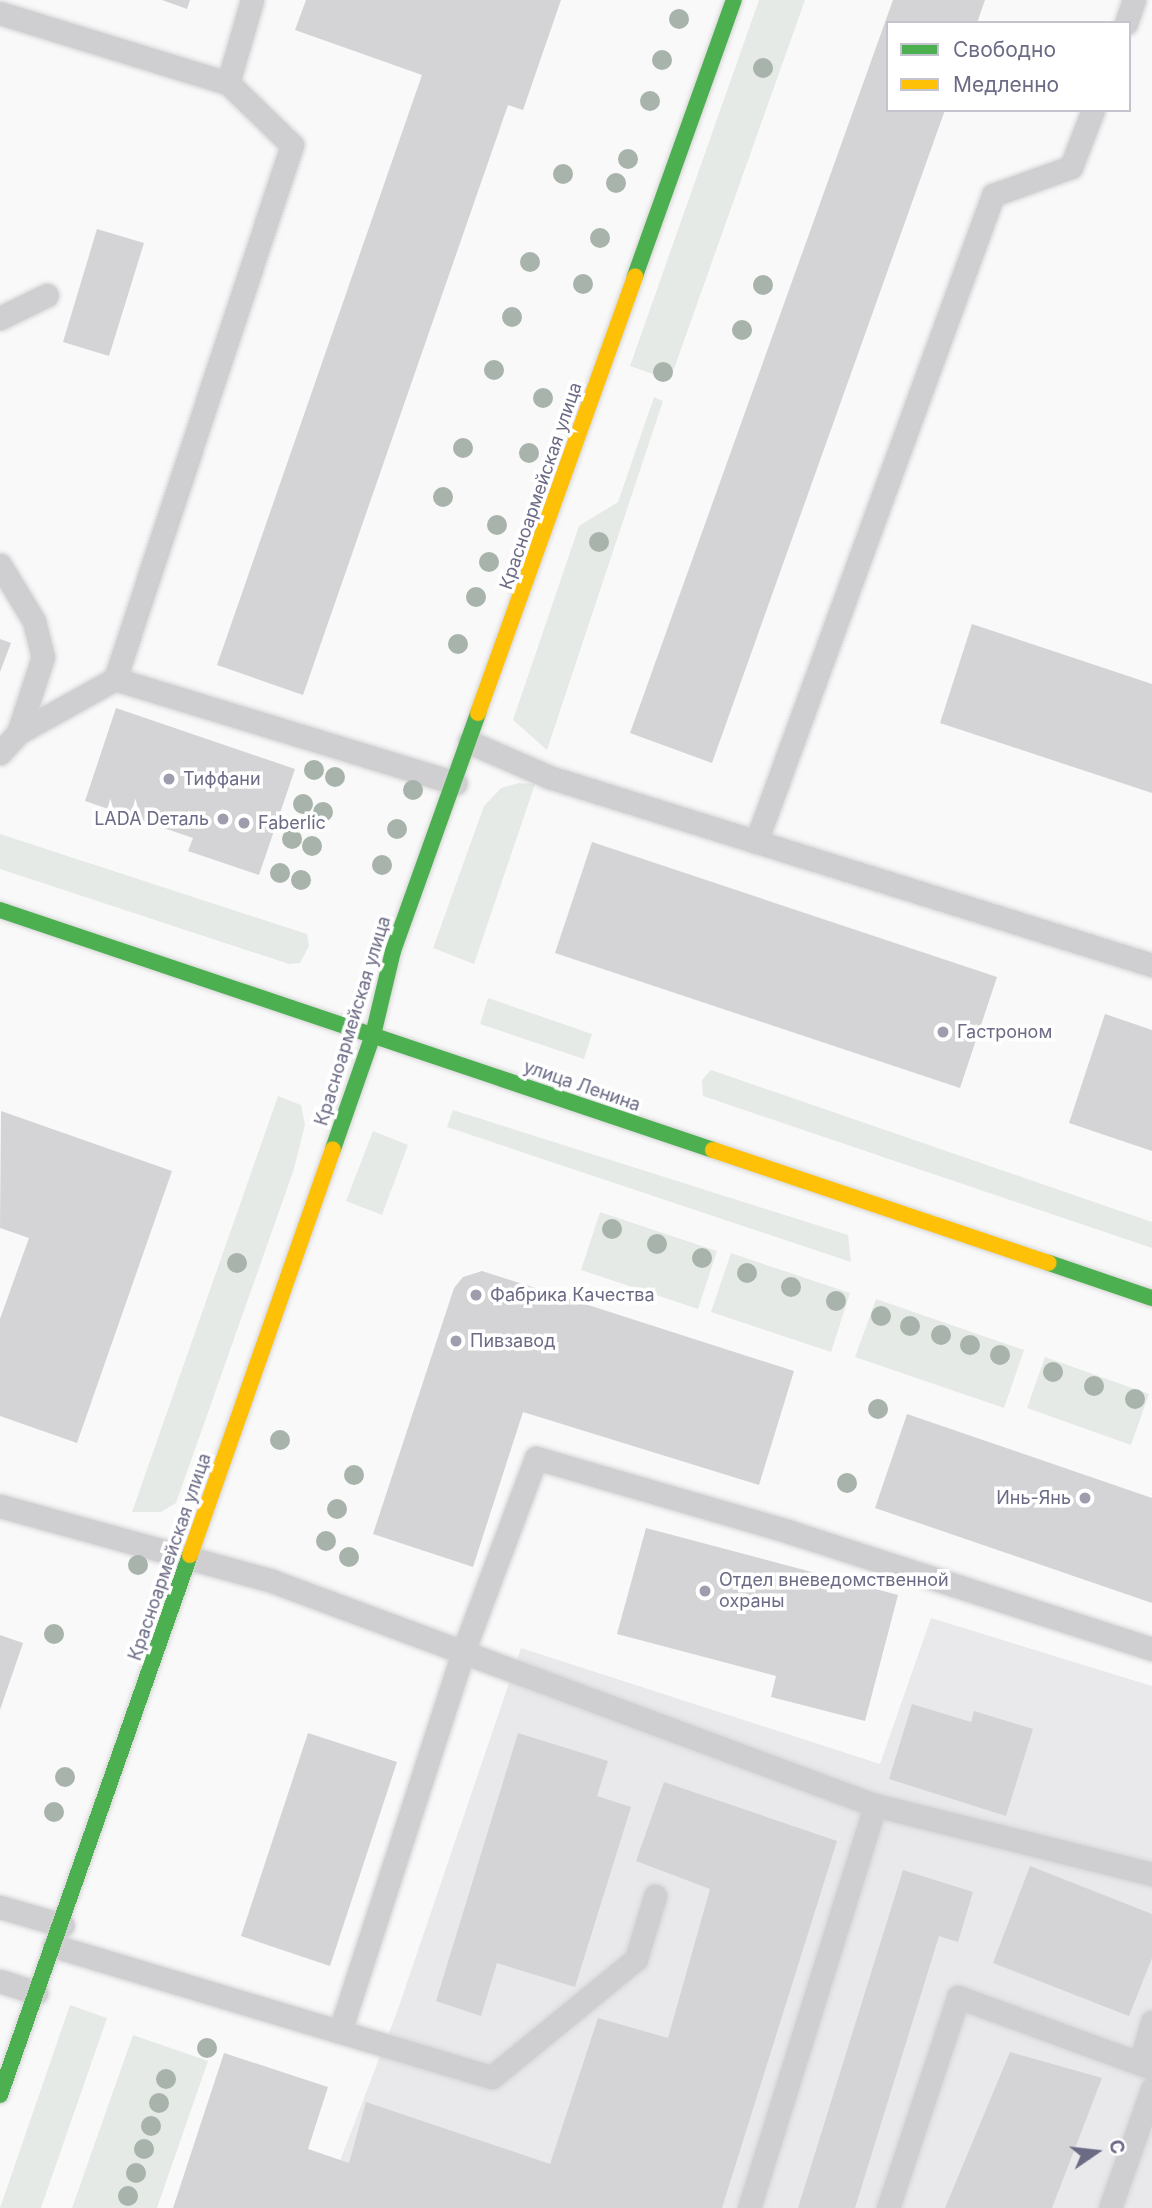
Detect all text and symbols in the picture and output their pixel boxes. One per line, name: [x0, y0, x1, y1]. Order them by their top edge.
legend: [886, 21, 1131, 112]
text: Свободно: [953, 37, 1056, 62]
text: Медленно: [953, 72, 1059, 97]
street label: Красноармейская улица: [495, 380, 587, 592]
place label: Тиффани: [183, 768, 261, 790]
marker: Тиффани: [161, 771, 177, 787]
place label: LADA Dеталь: [94, 808, 209, 830]
marker: LADA Dеталь: [215, 811, 231, 827]
place label: Faberlic: [258, 812, 326, 834]
marker: Faberlic: [236, 815, 252, 831]
street label: Красноармейская улица: [311, 914, 395, 1128]
place label: Гастроном: [957, 1021, 1052, 1043]
marker: Гастроном: [935, 1024, 951, 1040]
street label: улица Ленина: [521, 1056, 643, 1116]
place label: Фабрика Качества: [490, 1284, 655, 1306]
marker: Фабрика Качества: [468, 1287, 484, 1303]
place label: Пивзавод: [470, 1330, 555, 1352]
marker: Пивзавод: [448, 1333, 464, 1349]
street label: Красноармейская улица: [124, 1451, 216, 1663]
place label: Инь-Янь: [996, 1487, 1071, 1509]
marker: Инь-Янь: [1077, 1490, 1093, 1506]
place label: Отдел вневедомственной охраны: [719, 1570, 949, 1612]
marker: Отдел вневедомственной охраны: [697, 1583, 713, 1599]
north arrow: [1061, 2117, 1131, 2187]
text: С: [1104, 2137, 1130, 2156]

